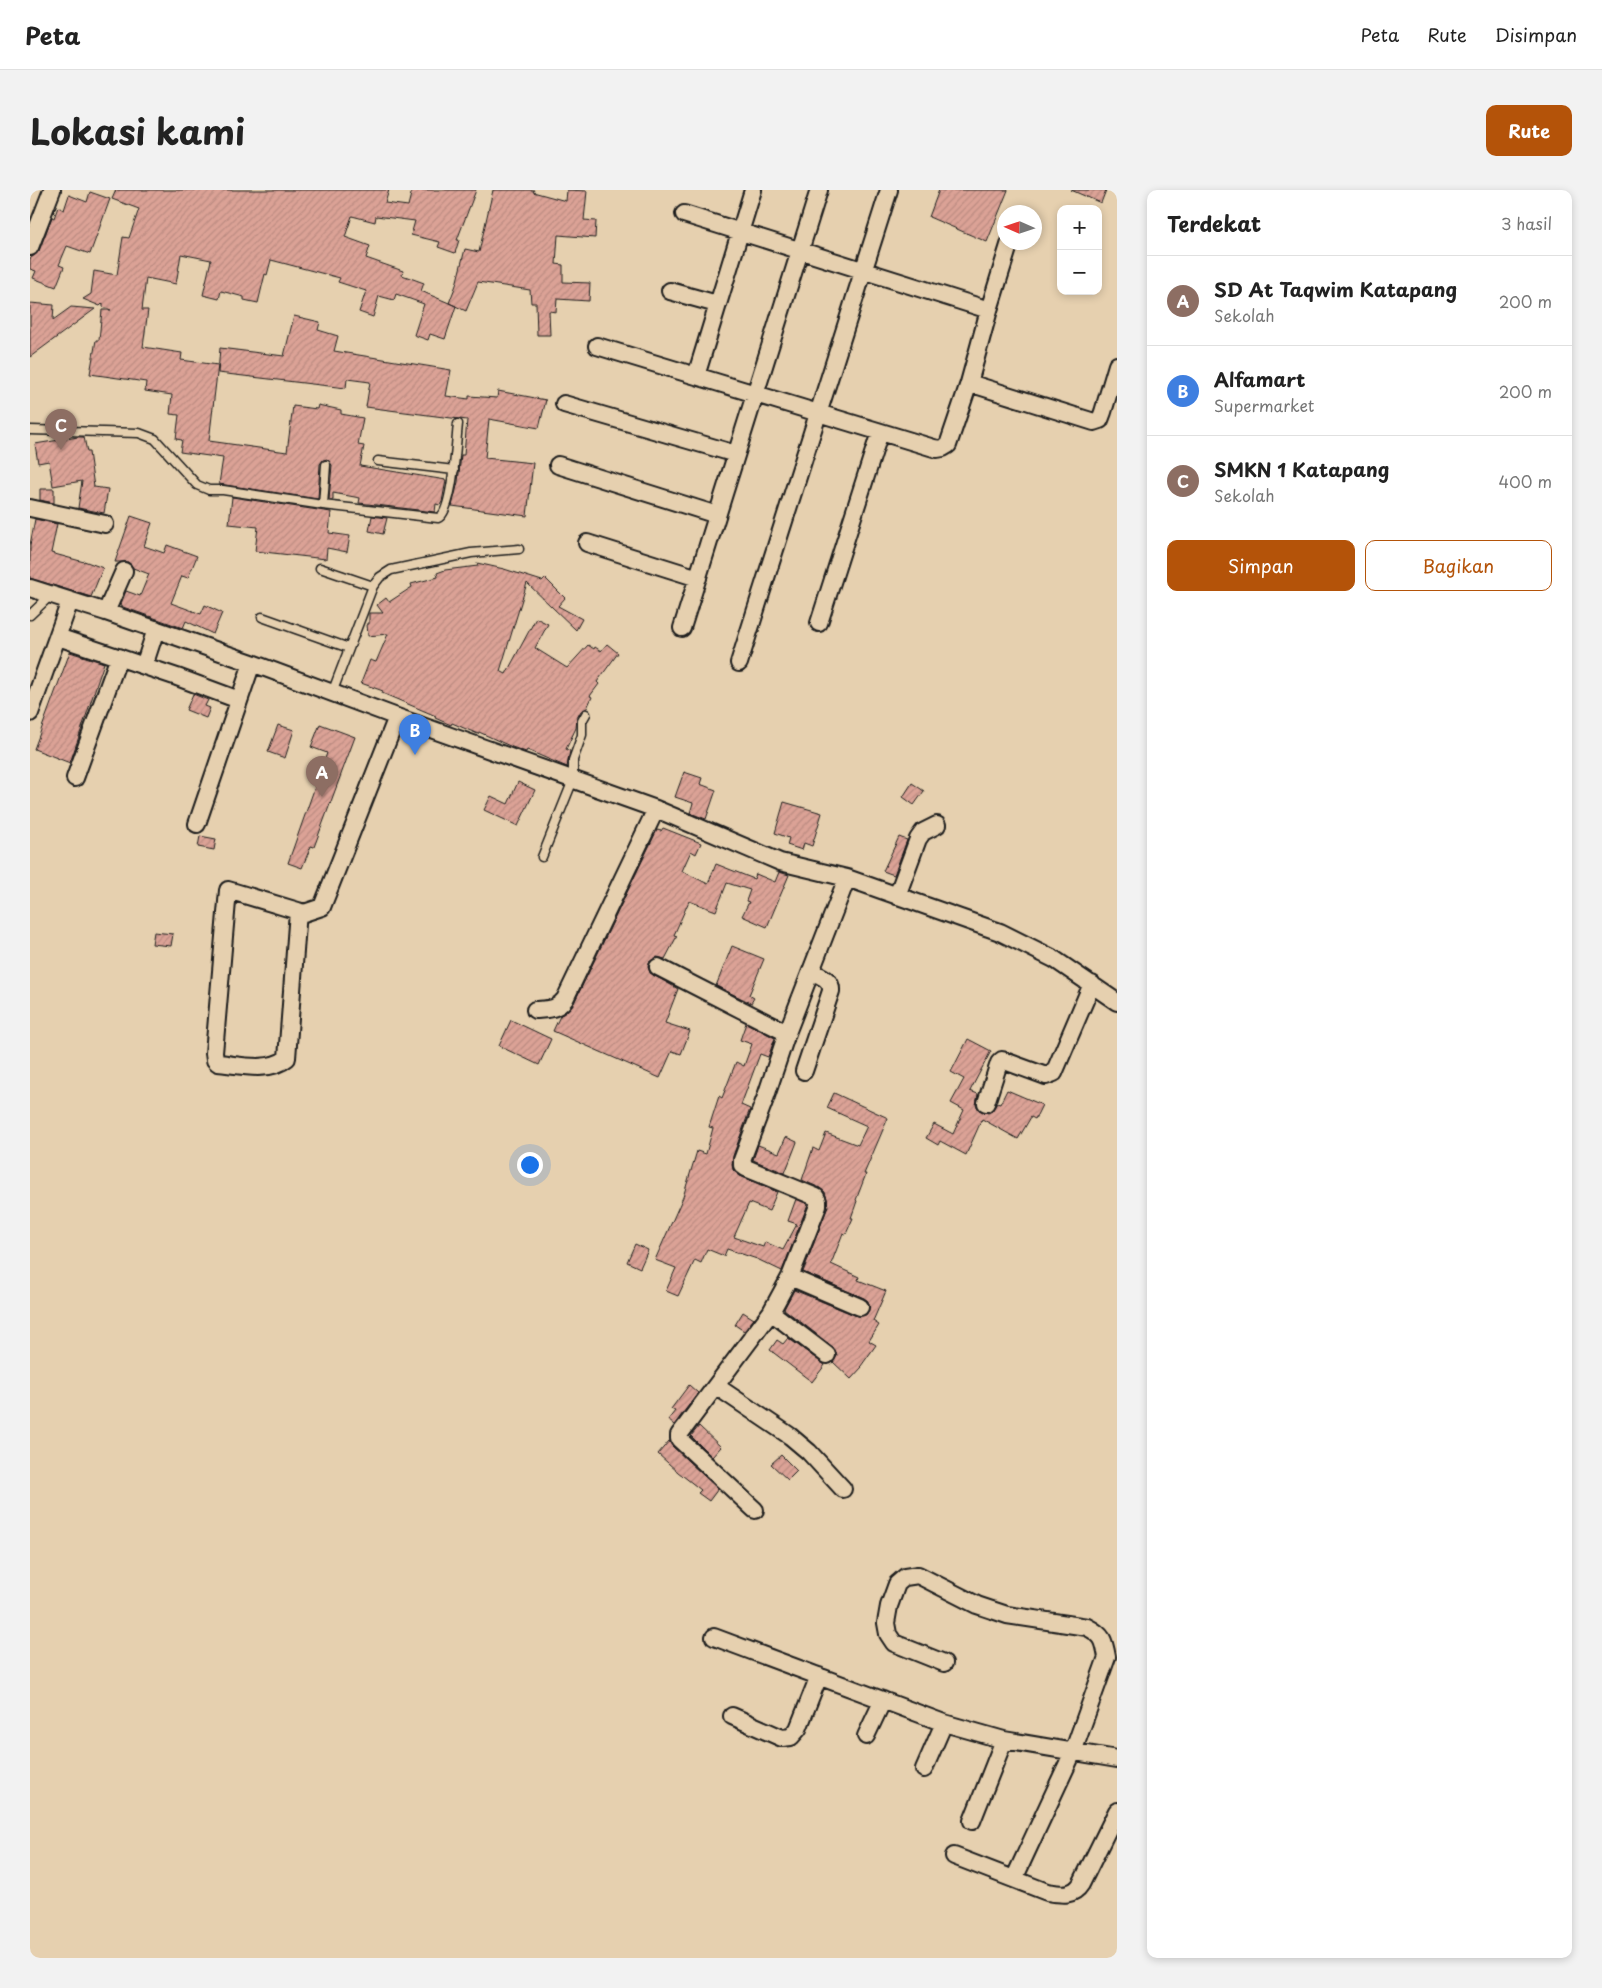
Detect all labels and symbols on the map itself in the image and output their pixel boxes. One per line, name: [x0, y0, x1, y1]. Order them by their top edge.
north arrow: [997, 205, 1042, 250]
pin: C: [45, 409, 77, 450]
pin: B: [399, 714, 431, 755]
pin: A: [306, 756, 338, 797]
your location: [517, 1152, 543, 1178]

